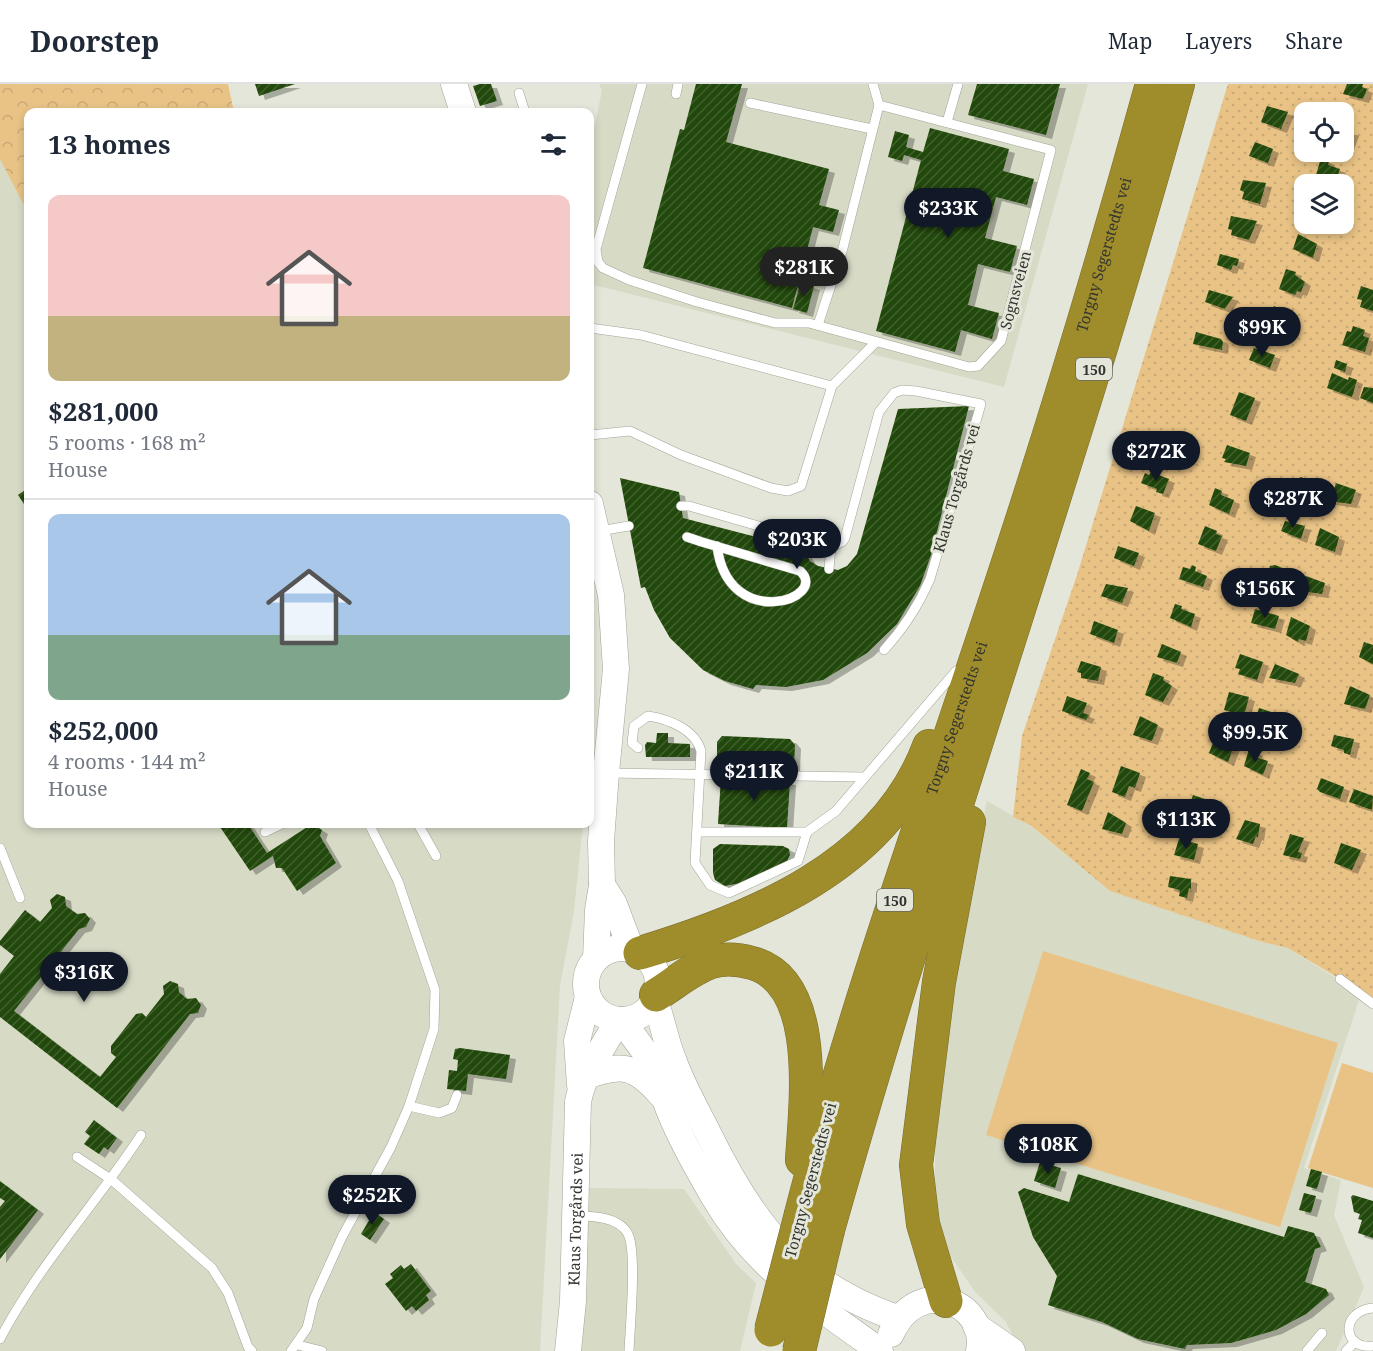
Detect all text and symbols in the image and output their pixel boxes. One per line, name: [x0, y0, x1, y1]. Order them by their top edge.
text: Doorstep: [30, 22, 159, 60]
text: Map: [1108, 27, 1152, 55]
text: Layers: [1185, 27, 1252, 55]
text: Share: [1285, 27, 1343, 55]
map controls: [1294, 102, 1354, 234]
button: locate: [1294, 102, 1354, 162]
text: 13 homes: [48, 126, 170, 162]
icon: filters: [537, 128, 570, 161]
button: layers: [1294, 174, 1354, 234]
street label: Torgny Segerstedts vei: [1071, 175, 1135, 334]
pin: $233K: [906, 188, 990, 239]
text: $233K: [918, 194, 978, 221]
icon: home: [255, 234, 363, 342]
pin: $281K: [762, 247, 846, 298]
street label: Sognsveien: [995, 248, 1035, 331]
text: $281K: [774, 253, 834, 280]
pin: $99K: [1226, 307, 1298, 358]
text: $99K: [1238, 313, 1286, 340]
road number: 150: [1076, 358, 1112, 380]
text: $281,000: [48, 393, 158, 429]
street label: Klaus Torgårds vei: [928, 421, 984, 555]
text: 5 rooms · 168 m²: [48, 429, 206, 456]
pin: $272K: [1114, 431, 1198, 482]
text: $272K: [1126, 437, 1186, 464]
text: House: [48, 456, 108, 483]
pin: $287K: [1251, 478, 1335, 529]
text: $287K: [1263, 484, 1323, 511]
pin: $203K: [755, 519, 839, 570]
text: $203K: [767, 525, 827, 552]
icon: home: [255, 553, 363, 661]
pin: $156K: [1223, 568, 1307, 619]
text: $156K: [1235, 574, 1295, 601]
street label: Torgny Segerstedts vei: [921, 639, 991, 797]
text: $252,000: [48, 712, 158, 748]
pin: $99.5K: [1206, 712, 1304, 763]
text: $99.5K: [1222, 718, 1288, 745]
text: 4 rooms · 144 m²: [48, 748, 206, 775]
pin: $211K: [712, 751, 796, 802]
text: $211K: [724, 757, 784, 784]
text: House: [48, 775, 108, 802]
pin: $113K: [1144, 799, 1228, 850]
text: $113K: [1156, 805, 1216, 832]
road number: 150: [877, 889, 913, 911]
pin: $316K: [42, 952, 126, 1003]
text: $316K: [54, 958, 114, 985]
street label: Torgny Segerstedts vei: [780, 1100, 840, 1260]
pin: $108K: [1006, 1124, 1090, 1175]
text: $108K: [1018, 1130, 1078, 1157]
street label: Klaus Torgårds vei: [563, 1152, 587, 1286]
pin: $252K: [330, 1175, 414, 1226]
text: $252K: [342, 1181, 402, 1208]

